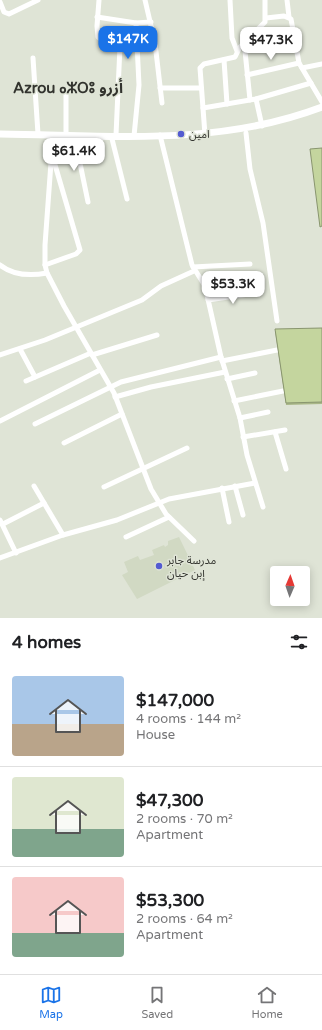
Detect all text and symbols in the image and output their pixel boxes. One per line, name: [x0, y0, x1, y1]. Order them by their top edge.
pin: $147K: [100, 26, 156, 60]
pin: $47.3K: [238, 27, 304, 61]
text: $147K: [107, 31, 149, 47]
text: $47.3K: [249, 32, 293, 48]
district label: Azrou ⴰⵣⵔⵓ أزرو: [13, 78, 123, 97]
place label: امين: [189, 128, 210, 141]
marker: امين: [176, 129, 186, 139]
pin: $61.4K: [41, 138, 107, 172]
text: $61.4K: [52, 143, 96, 159]
pin: $53.3K: [200, 271, 266, 305]
text: $53.3K: [211, 276, 255, 292]
place label: مدرسة جابر إبن حيان: [166, 554, 216, 581]
marker: مدرسة جابر إبن حيان: [154, 561, 164, 571]
north arrow: [270, 566, 310, 606]
map controls: [270, 566, 310, 606]
icon: filters: [288, 631, 310, 653]
text: 4 homes: [12, 632, 81, 653]
text: $147,000: [136, 690, 214, 711]
icon: home: [44, 692, 92, 740]
text: 4 rooms · 144 m²: [136, 711, 241, 727]
text: House: [136, 727, 175, 743]
text: $47,300: [136, 790, 203, 811]
icon: home: [44, 793, 92, 841]
text: 2 rooms · 70 m²: [136, 811, 233, 827]
text: Apartment: [136, 827, 203, 843]
text: $53,300: [136, 890, 204, 911]
icon: home: [44, 893, 92, 941]
text: 2 rooms · 64 m²: [136, 911, 233, 927]
text: Apartment: [136, 927, 203, 943]
tab: Map: [39, 984, 63, 1021]
tab: Saved: [141, 984, 173, 1021]
tab: Home: [252, 984, 283, 1021]

